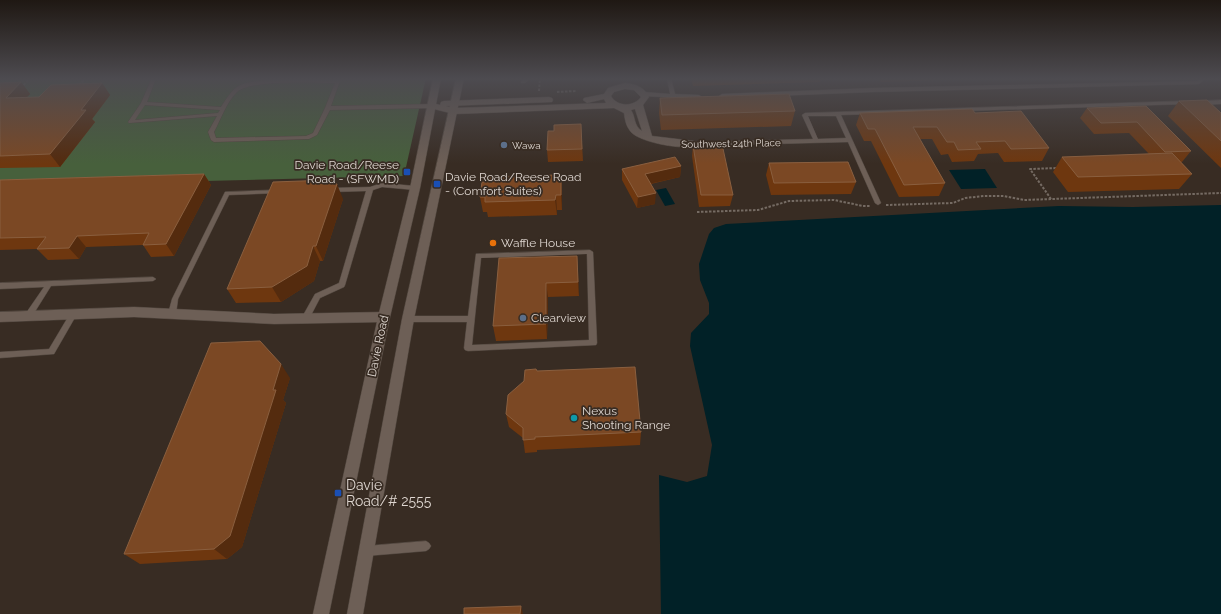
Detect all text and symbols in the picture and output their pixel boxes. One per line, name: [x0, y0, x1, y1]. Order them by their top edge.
street label: Southwest 24th Place: [681, 137, 781, 150]
marker: Wawa: [499, 140, 509, 150]
place label: Wawa: [512, 140, 541, 151]
place label: Davie Road/Reese Road - (SFWMD): [294, 158, 399, 186]
marker: Davie Road/Reese Road - (SFWMD): [402, 167, 412, 177]
place label: Davie Road/Reese Road - (Comfort Suites): [445, 170, 581, 198]
marker: Davie Road/Reese Road - (Comfort Suites): [432, 179, 442, 189]
place label: Waffle House: [501, 236, 575, 250]
marker: Waffle House: [488, 238, 498, 248]
place label: Clearview: [531, 311, 586, 325]
marker: Clearview: [518, 313, 528, 323]
street label: Davie Road: [365, 314, 391, 378]
place label: Nexus Shooting Range: [582, 404, 670, 432]
marker: Nexus Shooting Range: [569, 413, 579, 423]
place label: Davie Road/# 2555: [346, 477, 432, 509]
marker: Davie Road/# 2555: [333, 488, 343, 498]

